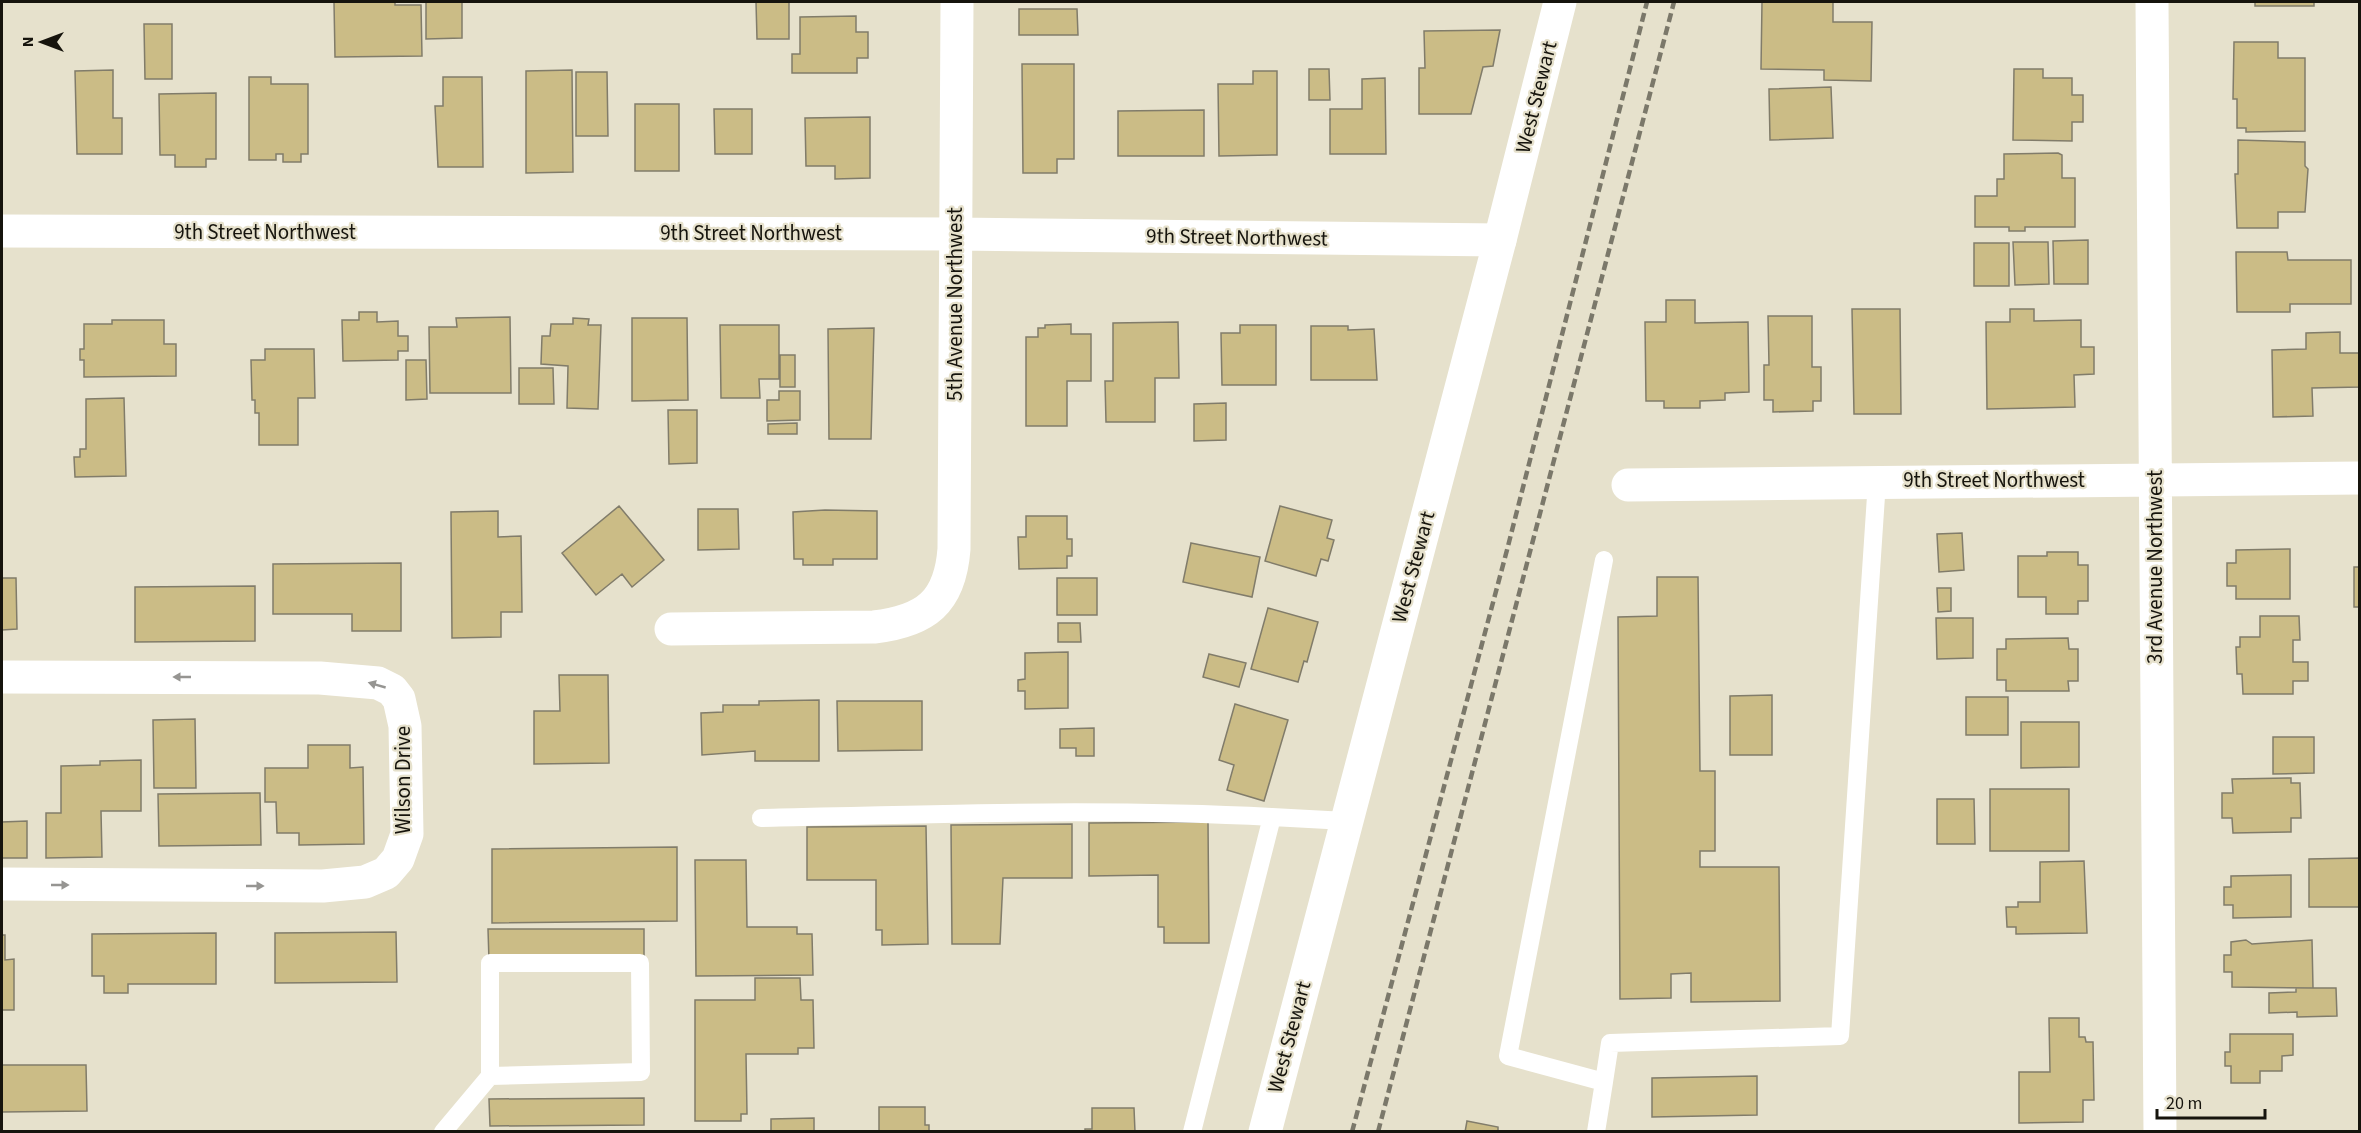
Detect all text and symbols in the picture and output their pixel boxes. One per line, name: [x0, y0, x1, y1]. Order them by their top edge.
north arrow: [12, 12, 72, 72]
text: N: [17, 37, 39, 47]
street label: West Stewart: [1508, 38, 1564, 156]
street label: 5th Avenue Northwest: [940, 207, 970, 401]
street label: 9th Street Northwest: [174, 217, 356, 247]
street label: 9th Street Northwest: [660, 218, 842, 248]
street label: 9th Street Northwest: [1146, 220, 1328, 254]
street label: 9th Street Northwest: [1903, 465, 2085, 495]
street label: 3rd Avenue Northwest: [2140, 470, 2170, 664]
street label: West Stewart: [1384, 508, 1442, 626]
one-way arrow: [173, 672, 192, 682]
one-way arrow: [368, 680, 386, 689]
street label: Wilson Drive: [388, 726, 418, 834]
one-way arrow: [50, 880, 69, 889]
one-way arrow: [245, 881, 264, 891]
street label: West Stewart: [1260, 978, 1318, 1096]
scale bar: [2157, 1082, 2265, 1120]
text: 20 m: [2166, 1091, 2202, 1116]

